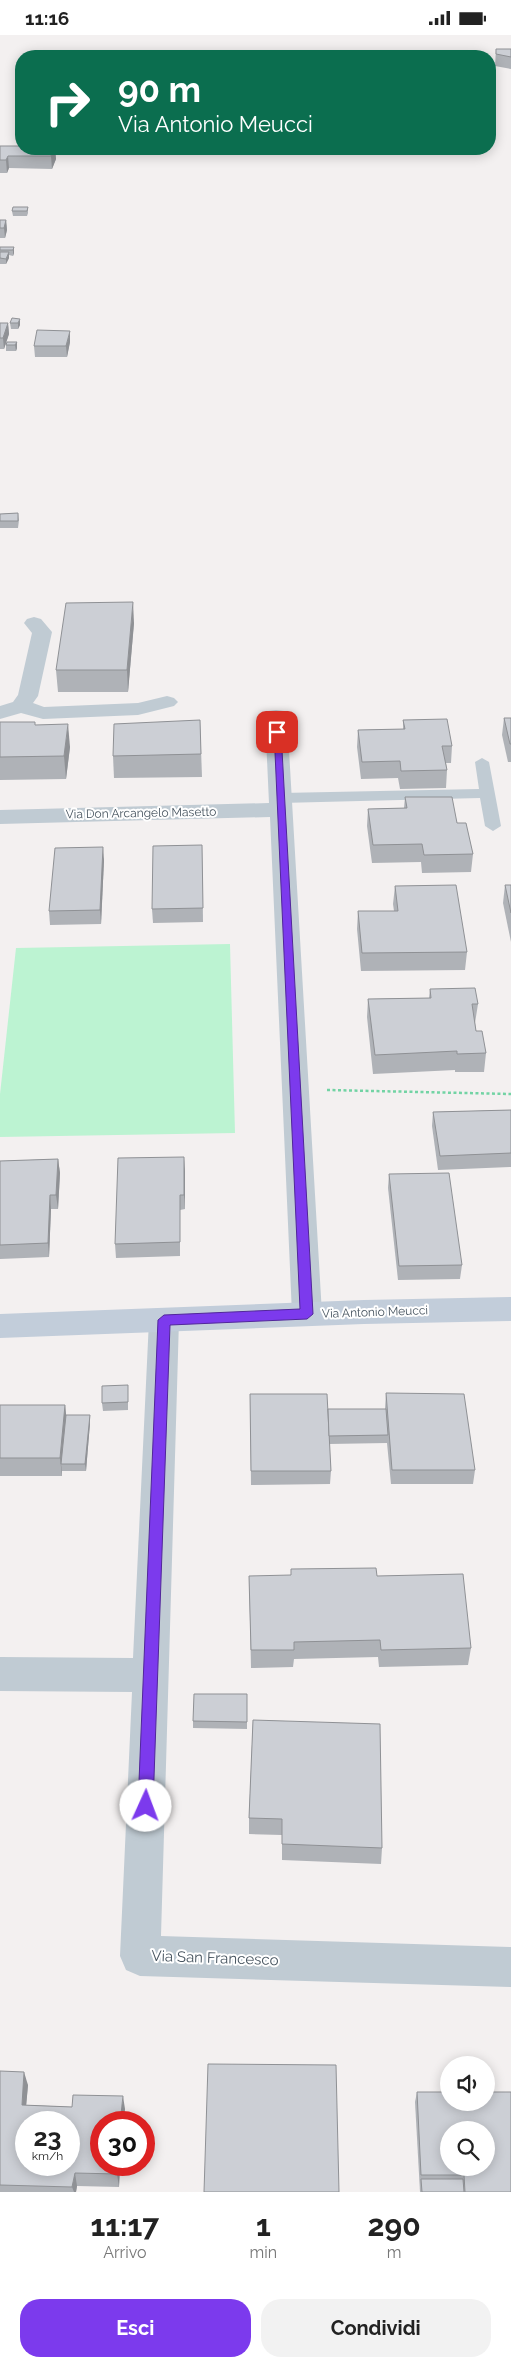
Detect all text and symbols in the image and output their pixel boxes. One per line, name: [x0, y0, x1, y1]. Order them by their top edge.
text: 11:16: [25, 7, 69, 29]
text: 90 m: [118, 69, 201, 110]
icon: right: [35, 70, 100, 135]
text: Via Antonio Meucci: [118, 111, 313, 137]
pin: [256, 711, 298, 753]
icon: arrive: [263, 718, 291, 746]
street label: Via Don Arcangelo Masetto: [65, 805, 217, 821]
street label: Via Antonio Meucci: [322, 1303, 428, 1321]
position arrow: [119, 1779, 171, 1831]
street label: Via San Francesco: [151, 1947, 279, 1969]
map controls: [440, 2056, 495, 2176]
button: sound: [440, 2056, 495, 2111]
speed limit sign: 30: [90, 2111, 155, 2176]
button: search: [440, 2121, 495, 2176]
text: 23: [33, 2122, 62, 2152]
text: km/h: [32, 2149, 63, 2163]
text: 11:17: [90, 2208, 159, 2243]
text: 1: [256, 2208, 271, 2243]
text: 290: [368, 2208, 421, 2243]
text: Arrivo: [103, 2243, 146, 2262]
text: min: [250, 2243, 277, 2262]
text: m: [387, 2243, 401, 2262]
button: Esci: [20, 2299, 251, 2357]
button: Condividi: [261, 2299, 491, 2357]

